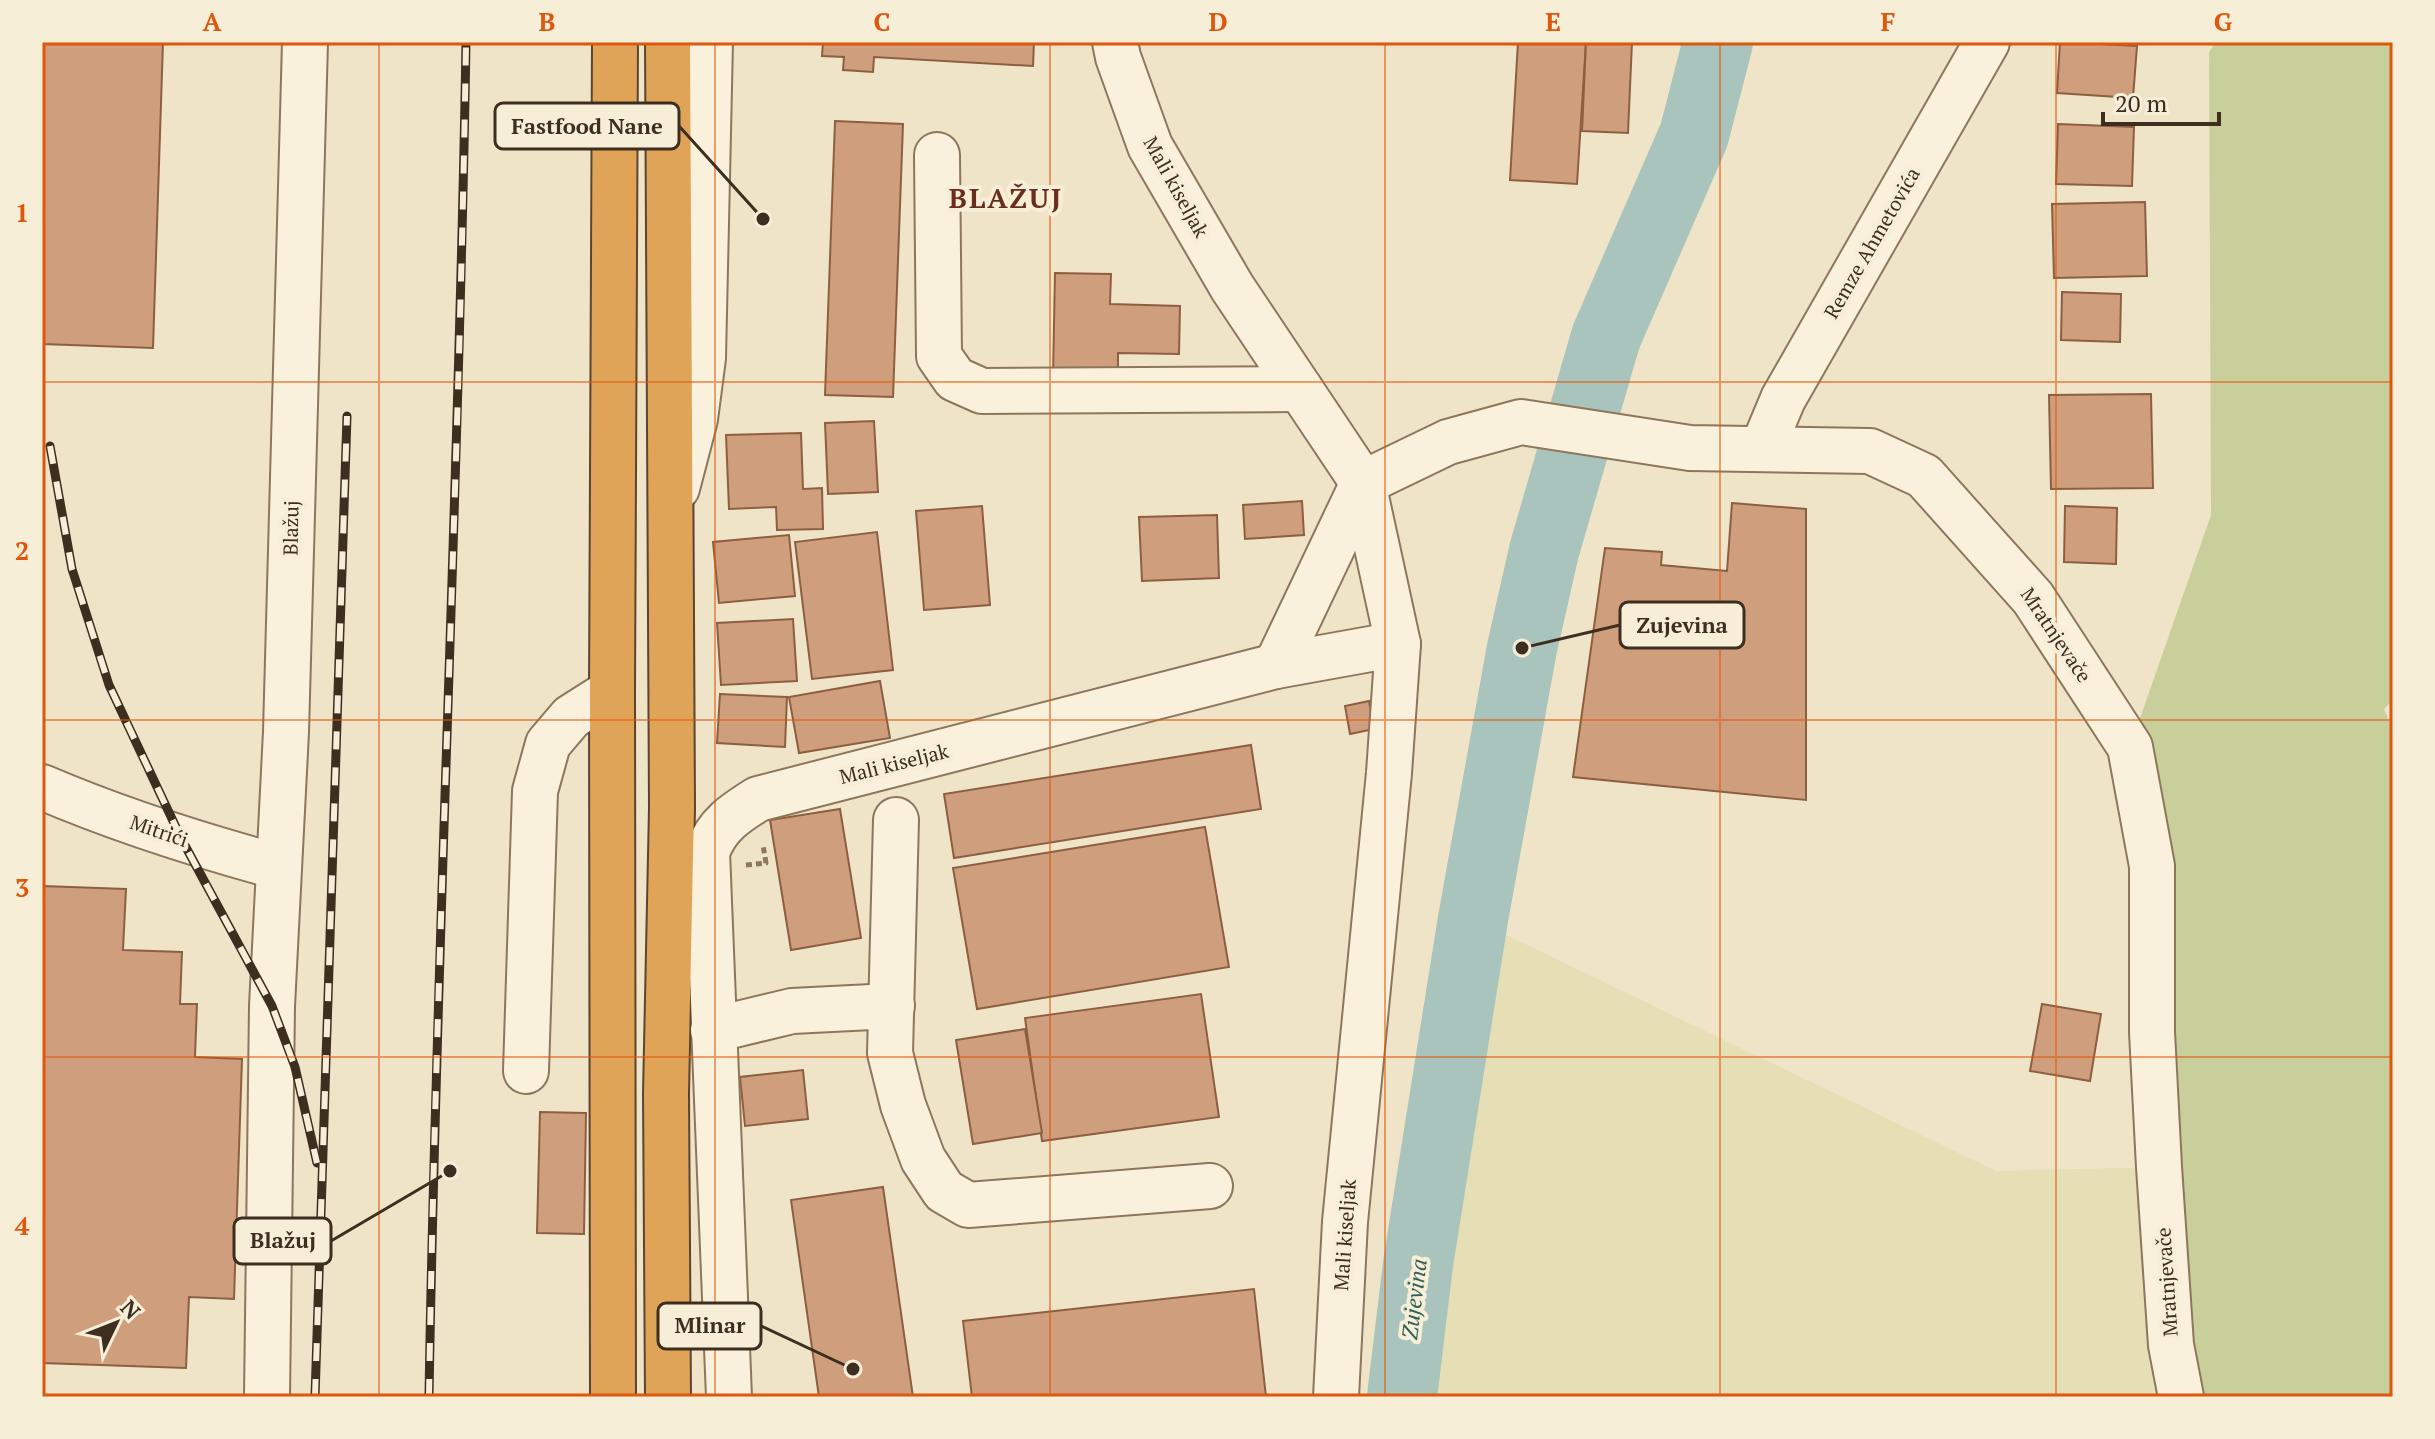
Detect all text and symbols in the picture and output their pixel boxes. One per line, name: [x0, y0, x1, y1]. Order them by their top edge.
text: A: [203, 4, 222, 38]
text: B: [539, 4, 555, 38]
text: C: [874, 4, 890, 38]
text: D: [1208, 4, 1228, 38]
text: E: [1545, 4, 1561, 38]
text: F: [1881, 4, 1896, 38]
text: G: [2214, 4, 2233, 38]
scale bar: [2103, 76, 2219, 126]
text: 20 m: [2115, 87, 2167, 119]
callout: Fastfood Nane: [495, 103, 679, 149]
text: Fastfood Nane: [511, 111, 663, 140]
street label: Mali kiseljak: [1138, 131, 1216, 243]
street label: Remze Ahmetovića: [1817, 162, 1926, 323]
district label: BLAŽUJ: [949, 179, 1063, 216]
text: 1: [15, 195, 29, 229]
street label: Blažuj: [277, 500, 304, 556]
text: 2: [15, 533, 29, 567]
street label: Mratnjevače: [2015, 582, 2098, 688]
callout: Zujevina: [1620, 602, 1744, 648]
text: Zujevina: [1636, 610, 1728, 639]
street label: Mali kiseljak: [836, 737, 952, 790]
street label: Mitrići: [126, 808, 192, 853]
text: 3: [15, 870, 29, 904]
street label: Mali kiseljak: [1327, 1178, 1362, 1292]
text: 4: [15, 1208, 30, 1242]
callout: Blažuj: [234, 1218, 331, 1264]
text: Blažuj: [250, 1225, 316, 1254]
street label: Mratnjevače: [2149, 1227, 2184, 1337]
water label: Zujevina: [1394, 1257, 1433, 1341]
north arrow: [76, 1283, 156, 1363]
text: N: [115, 1293, 148, 1325]
callout: Mlinar: [658, 1303, 761, 1349]
text: Mlinar: [675, 1310, 746, 1339]

